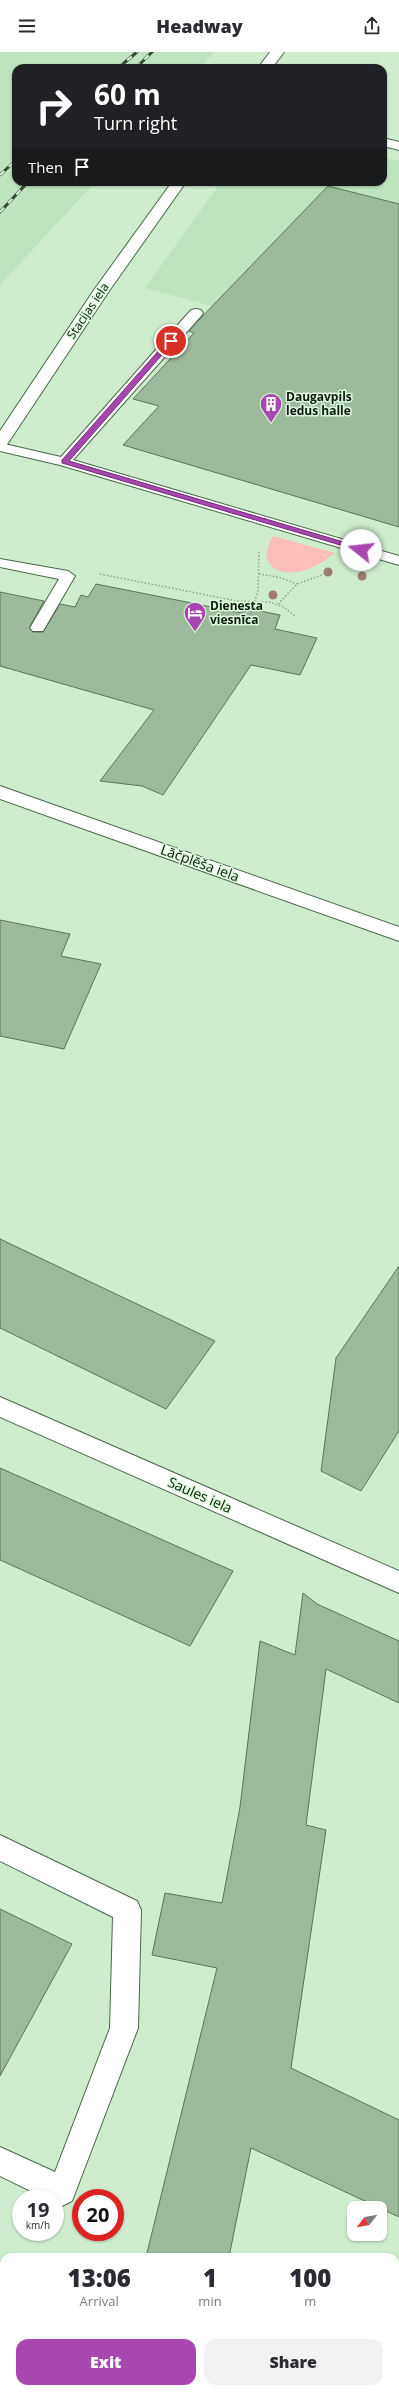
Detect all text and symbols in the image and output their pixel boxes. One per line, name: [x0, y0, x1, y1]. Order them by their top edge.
text: Headway: [156, 14, 243, 38]
icon: menu: [16, 15, 38, 37]
icon: share: [361, 15, 383, 37]
text: 60 m: [94, 75, 161, 113]
icon: right: [28, 80, 80, 132]
text: Turn right: [94, 111, 177, 135]
icon: arrive: [71, 156, 93, 178]
text: Then: [28, 157, 63, 177]
street label: Stacijas iela: [63, 279, 113, 342]
pin: [154, 324, 188, 358]
icon: arrive: [160, 330, 182, 352]
place label: Daugavpils ledus halle: [286, 388, 352, 419]
building icon: Daugavpils ledus halle: [258, 391, 284, 424]
position arrow: [340, 529, 382, 571]
place label: Dienesta viesnīca: [210, 597, 263, 628]
hotel icon: Dienesta viesnīca: [182, 600, 208, 633]
street label: Lāčplēša iela: [158, 839, 242, 886]
street label: Saules iela: [165, 1472, 235, 1517]
speed limit sign: 20: [72, 2189, 124, 2241]
text: 19: [27, 2196, 49, 2223]
north arrow: [347, 2201, 387, 2241]
map controls: [347, 2201, 387, 2241]
text: km/h: [26, 2218, 50, 2232]
text: 13:06: [68, 2261, 131, 2294]
text: 1: [203, 2261, 217, 2294]
text: 100: [289, 2261, 331, 2294]
text: Arrival: [80, 2292, 119, 2310]
text: min: [198, 2292, 222, 2310]
text: m: [304, 2292, 316, 2310]
button: Exit: [16, 2339, 196, 2385]
button: Share: [204, 2339, 383, 2385]

